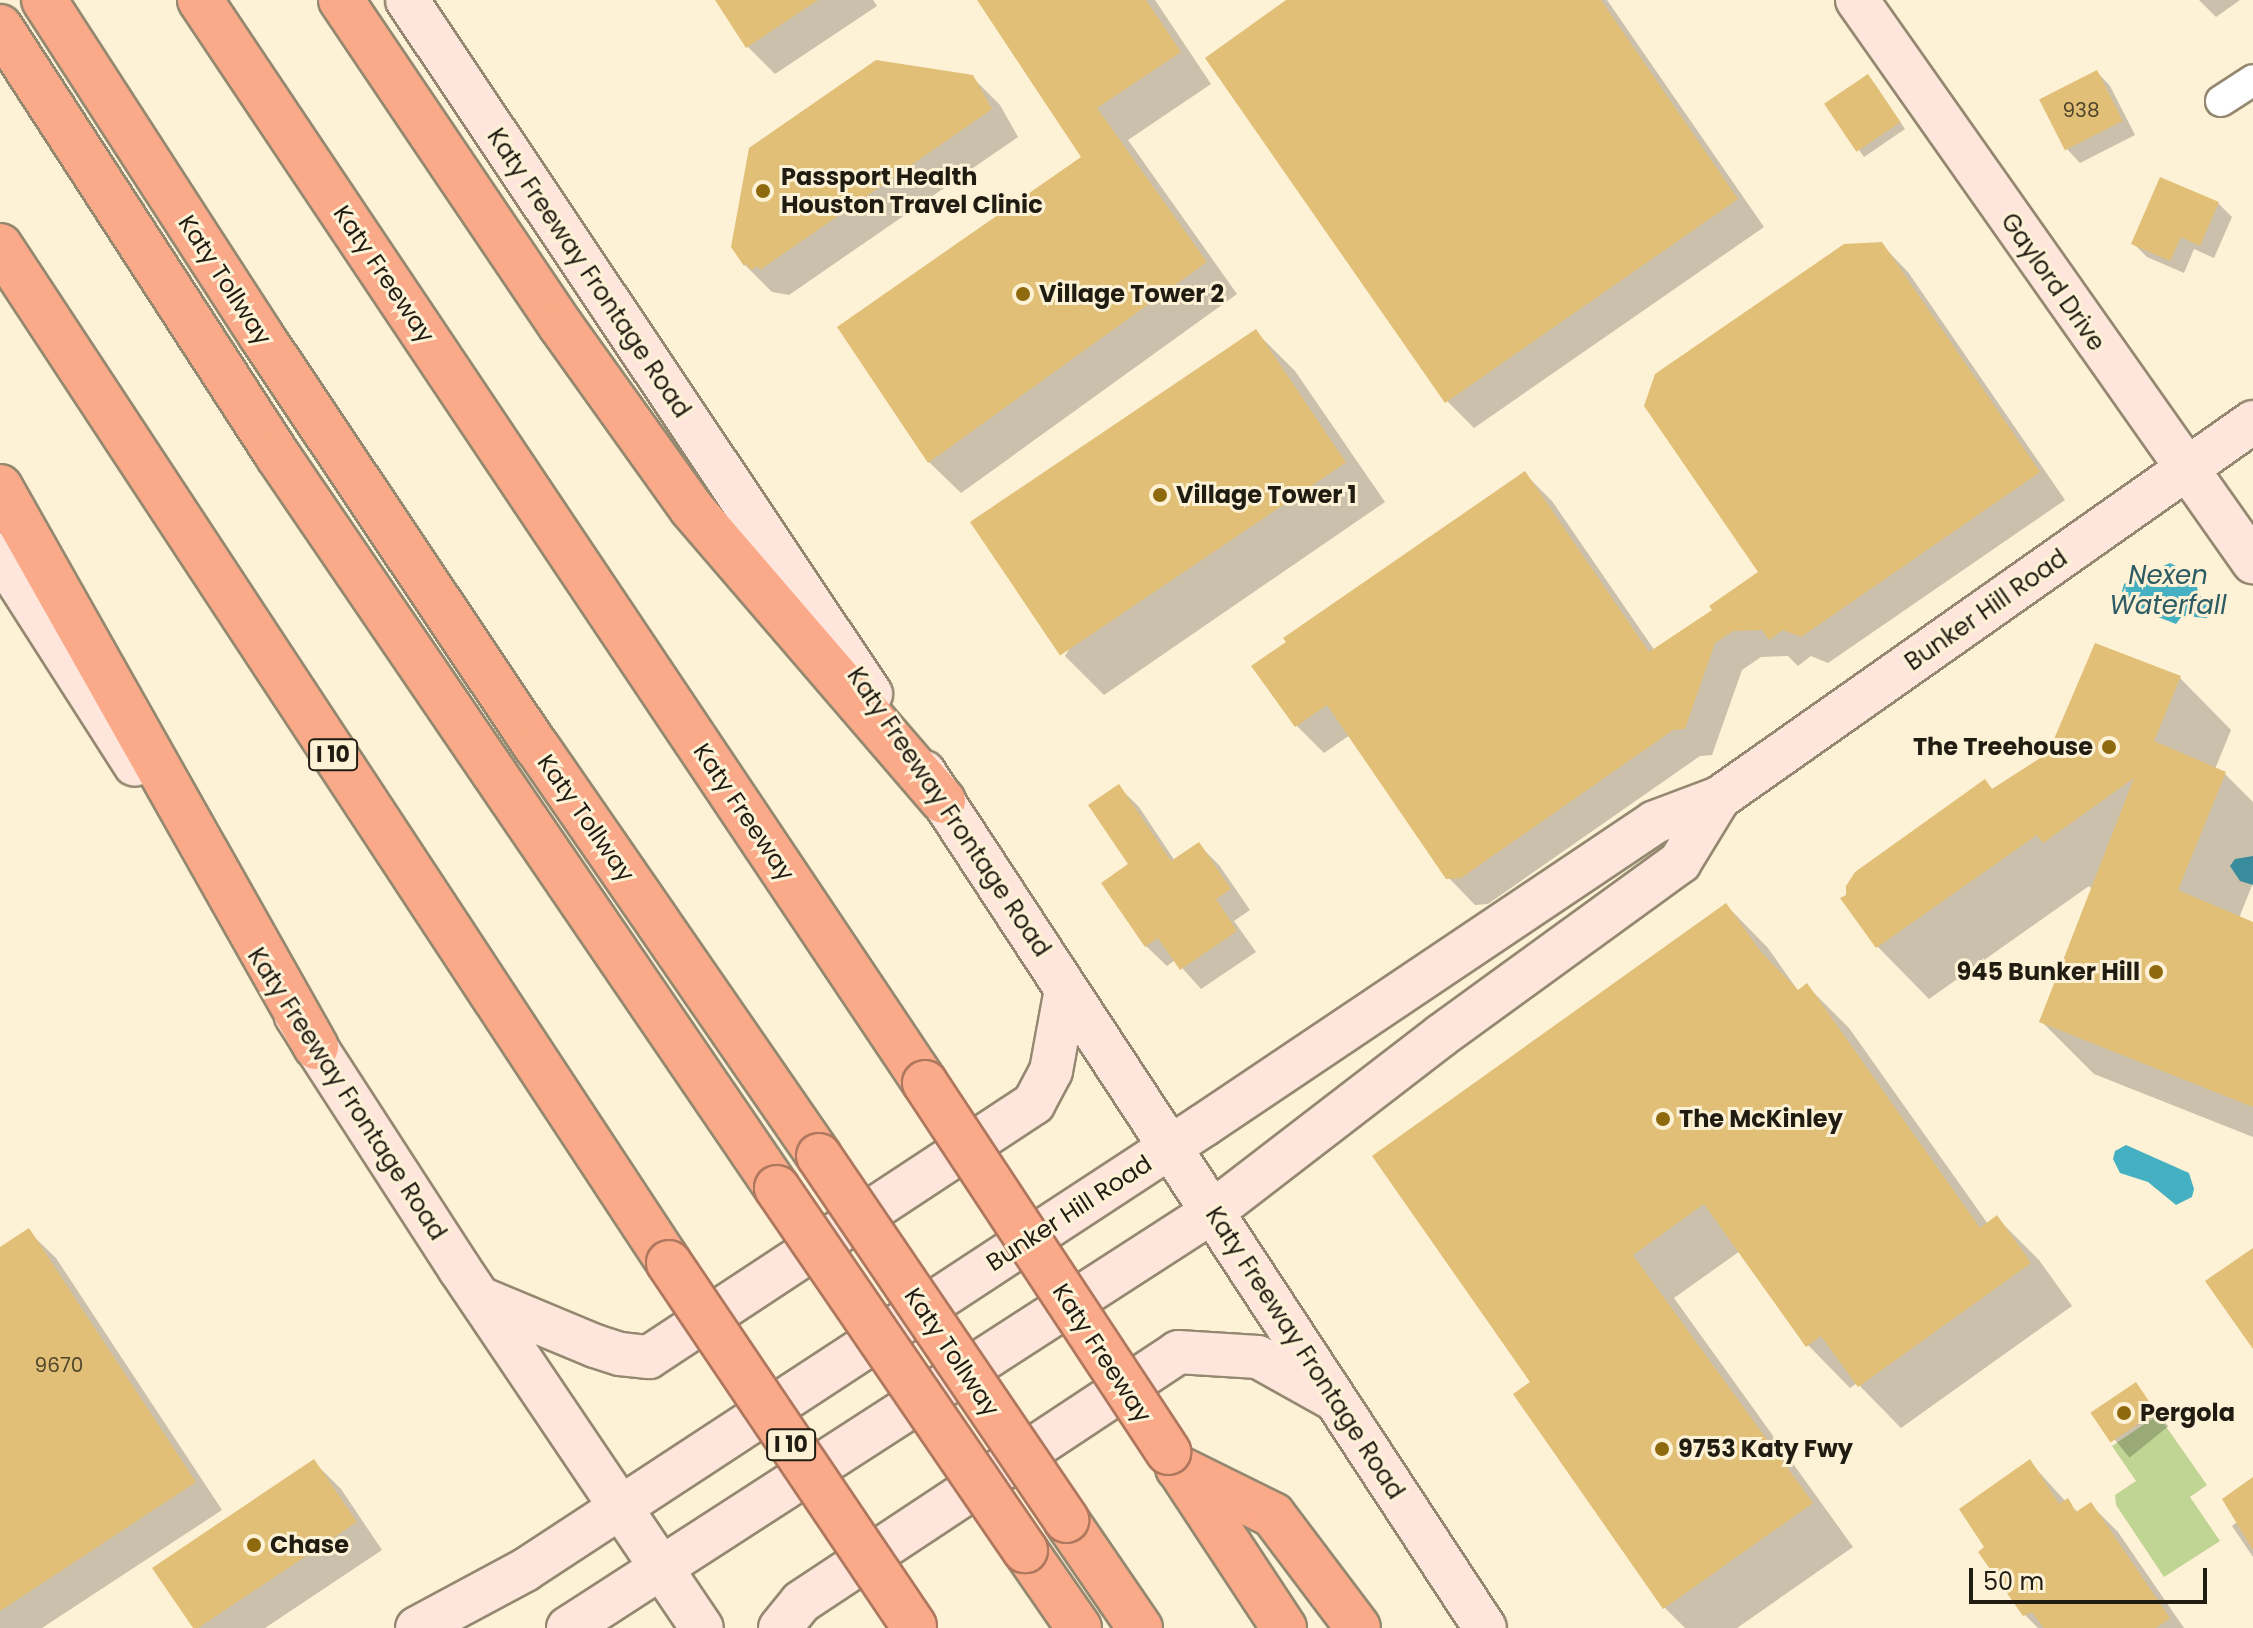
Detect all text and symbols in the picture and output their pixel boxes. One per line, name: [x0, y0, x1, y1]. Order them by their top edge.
house number: 938: [2063, 98, 2099, 122]
street label: Katy Freeway Frontage Road: [481, 123, 697, 423]
place label: Passport Health Houston Travel Clinic: [781, 163, 1043, 219]
marker: Passport Health Houston Travel Clinic: [752, 180, 774, 202]
street label: Katy Freeway: [327, 200, 441, 348]
street label: Gaylord Drive: [1995, 208, 2111, 356]
street label: Katy Tollway: [172, 210, 278, 350]
place label: Village Tower 2: [1039, 280, 1224, 308]
marker: Village Tower 2: [1014, 285, 1032, 303]
place label: Village Tower 1: [1176, 481, 1357, 509]
marker: Village Tower 1: [1151, 486, 1169, 504]
street label: Bunker Hill Road: [1899, 543, 2073, 677]
water label: Nexen Waterfall: [2109, 560, 2227, 622]
street label: Katy Freeway Frontage Road: [841, 662, 1057, 962]
place label: The Treehouse: [1913, 733, 2093, 761]
road number: I 10: [307, 737, 359, 773]
street label: Katy Freeway: [687, 738, 801, 886]
marker: The Treehouse: [2100, 738, 2118, 756]
street label: Katy Tollway: [532, 749, 640, 887]
street label: Katy Freeway Frontage Road: [242, 943, 452, 1245]
place label: 945 Bunker Hill: [1956, 958, 2140, 986]
marker: 945 Bunker Hill: [2147, 963, 2165, 981]
place label: The McKinley: [1679, 1105, 1843, 1133]
marker: The McKinley: [1654, 1110, 1672, 1128]
street label: Bunker Hill Road: [981, 1149, 1157, 1277]
street label: Katy Freeway Frontage Road: [1200, 1202, 1410, 1504]
street label: Katy Freeway: [1046, 1278, 1158, 1428]
street label: Katy Tollway: [898, 1282, 1006, 1422]
house number: 9670: [35, 1353, 83, 1377]
place label: Pergola: [2140, 1399, 2235, 1427]
marker: Pergola: [2115, 1404, 2133, 1422]
road number: I 10: [765, 1427, 817, 1463]
place label: 9753 Katy Fwy: [1678, 1435, 1853, 1463]
marker: 9753 Katy Fwy: [1653, 1440, 1671, 1458]
place label: Chase: [270, 1531, 349, 1559]
marker: Chase: [245, 1536, 263, 1554]
scale bar: [1973, 1552, 2211, 1602]
text: 50 m: [1983, 1565, 2044, 1598]

